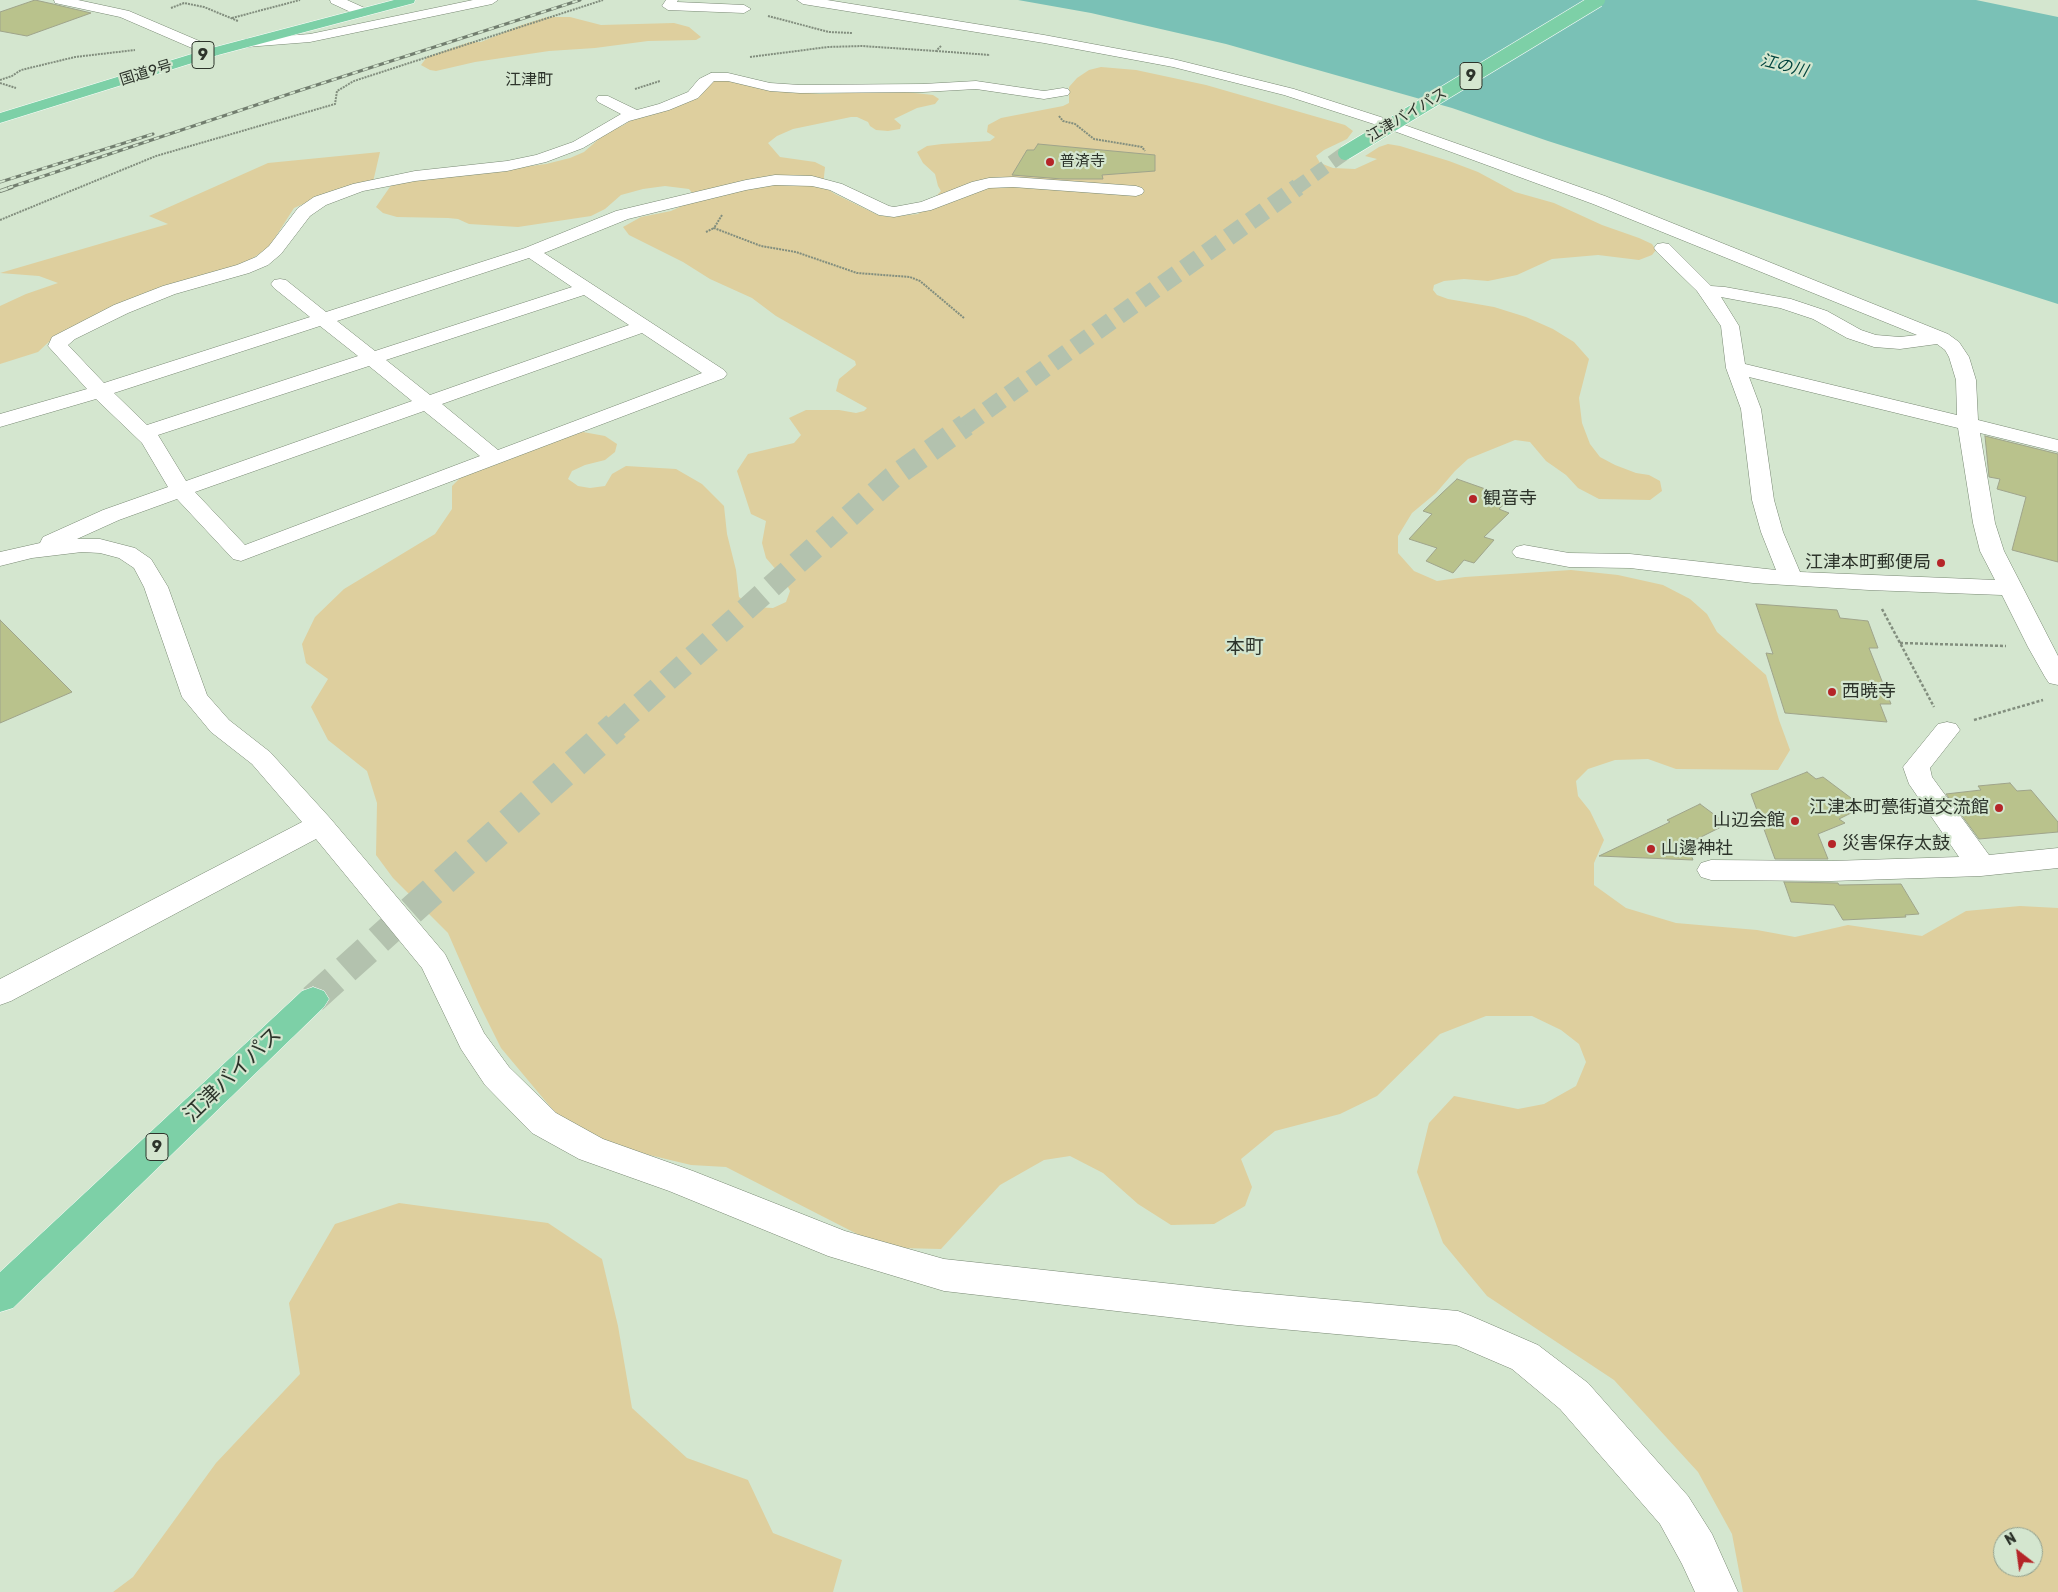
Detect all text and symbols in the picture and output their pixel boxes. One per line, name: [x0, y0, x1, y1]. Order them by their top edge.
road number: 9: [192, 42, 214, 68]
water label: 江の川: [1758, 51, 1810, 81]
street label: 国道9号: [118, 57, 174, 89]
road number: 9: [1460, 62, 1482, 90]
district label: 江津町: [505, 70, 553, 90]
street label: 江津バイパス: [1364, 84, 1450, 146]
place label: 普済寺: [1060, 153, 1105, 171]
marker: 普済寺: [1044, 156, 1056, 168]
place label: 観音寺: [1483, 488, 1537, 510]
marker: 観音寺: [1467, 493, 1479, 505]
place label: 江津本町郵便局: [1805, 552, 1931, 574]
marker: 江津本町郵便局: [1935, 557, 1947, 569]
district label: 本町: [1226, 637, 1264, 659]
place label: 西暁寺: [1842, 681, 1896, 703]
marker: 西暁寺: [1826, 686, 1838, 698]
place label: 江津本町甍街道交流館: [1809, 797, 1989, 819]
marker: 江津本町甍街道交流館: [1993, 802, 2005, 814]
place label: 山辺会館: [1713, 810, 1785, 832]
marker: 山辺会館: [1789, 815, 1801, 827]
place label: 災害保存太鼓: [1842, 833, 1950, 855]
place label: 山邊神社: [1661, 838, 1733, 860]
marker: 災害保存太鼓: [1826, 838, 1838, 850]
marker: 山邊神社: [1645, 843, 1657, 855]
street label: 江津バイパス: [179, 1022, 287, 1128]
road number: 9: [146, 1134, 168, 1160]
north arrow: [1993, 1527, 2043, 1577]
text: N: [2002, 1530, 2019, 1549]

